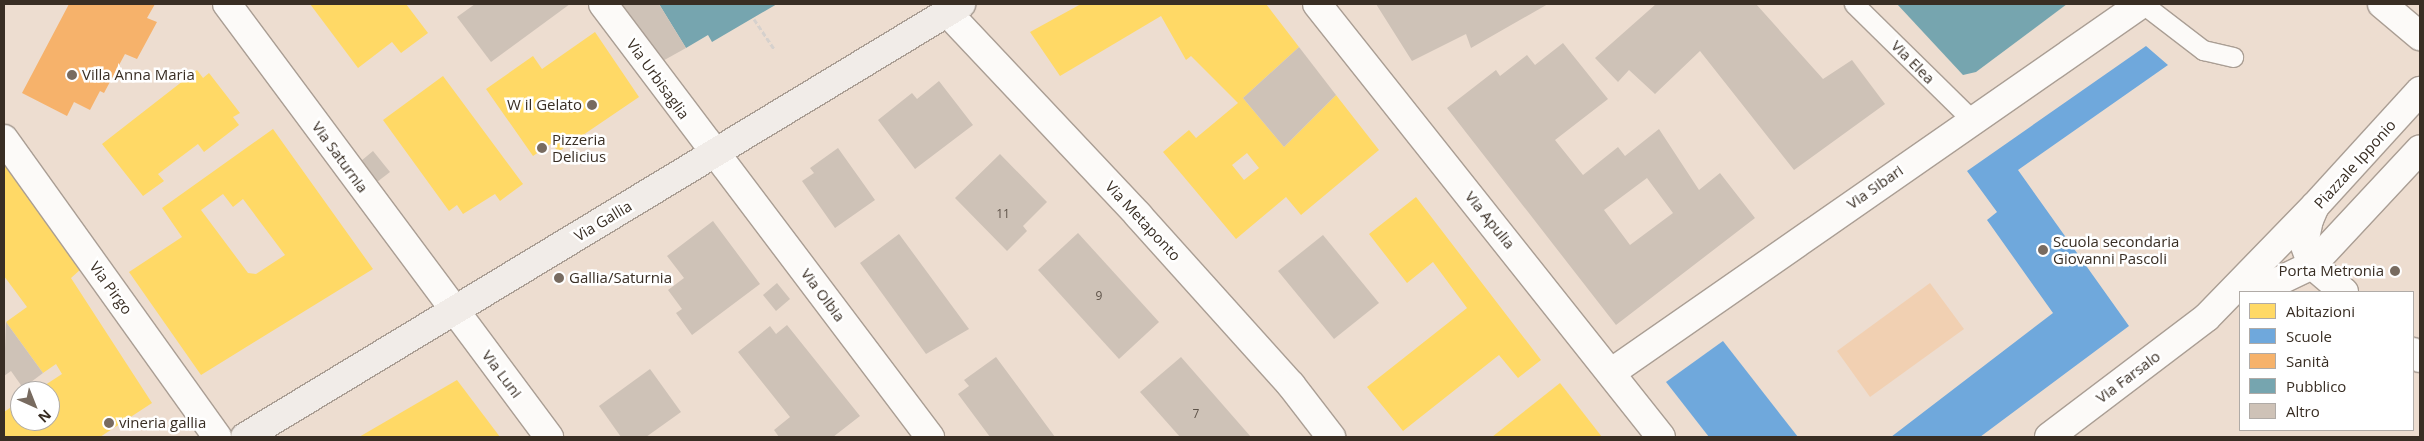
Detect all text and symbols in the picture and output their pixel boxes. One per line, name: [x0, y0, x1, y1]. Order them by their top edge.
street label: Via Urbisaglia: [623, 35, 693, 123]
street label: Via Elea: [1888, 37, 1938, 87]
place label: Villa Anna Maria: [82, 66, 195, 84]
marker: Villa Anna Maria: [66, 69, 78, 81]
place label: W il Gelato: [507, 96, 582, 114]
marker: W il Gelato: [586, 99, 598, 111]
street label: Piazzale Ipponio: [2310, 116, 2400, 212]
street label: Via Saturnia: [308, 118, 372, 196]
place label: Pizzeria Delicius: [552, 130, 606, 165]
marker: Pizzeria Delicius: [536, 142, 548, 154]
street label: Via Sibari: [1843, 161, 1907, 213]
street label: Via Metaponto: [1102, 177, 1184, 265]
street label: Via Apulia: [1461, 188, 1519, 252]
street label: Via Gallia: [571, 197, 635, 245]
house number: 11: [996, 207, 1010, 221]
place label: Scuola secondaria Giovanni Pascoli: [2053, 232, 2179, 267]
marker: Scuola secondaria Giovanni Pascoli: [2037, 244, 2049, 256]
street label: Via Pirgo: [86, 258, 136, 318]
place label: Porta Metronia: [2279, 262, 2384, 280]
marker: Porta Metronia: [2388, 264, 2402, 278]
street label: Via Olbia: [797, 265, 849, 325]
place label: Gallia/Saturnia: [569, 269, 672, 287]
marker: Gallia/Saturnia: [553, 272, 565, 284]
house number: 9: [1096, 289, 1102, 303]
legend: [2239, 291, 2414, 431]
text: Abitazioni: [2286, 301, 2355, 321]
text: Scuole: [2286, 326, 2332, 346]
street label: Via Luni: [478, 347, 526, 401]
street label: Via Farsalo: [2092, 347, 2164, 407]
text: Sanità: [2286, 351, 2329, 371]
text: Pubblico: [2286, 376, 2346, 396]
north arrow: [10, 381, 60, 431]
text: Altro: [2286, 401, 2320, 421]
text: N: [34, 406, 56, 427]
house number: 7: [1193, 407, 1199, 421]
place label: vineria gallia: [119, 414, 206, 432]
marker: vineria gallia: [103, 417, 115, 429]

